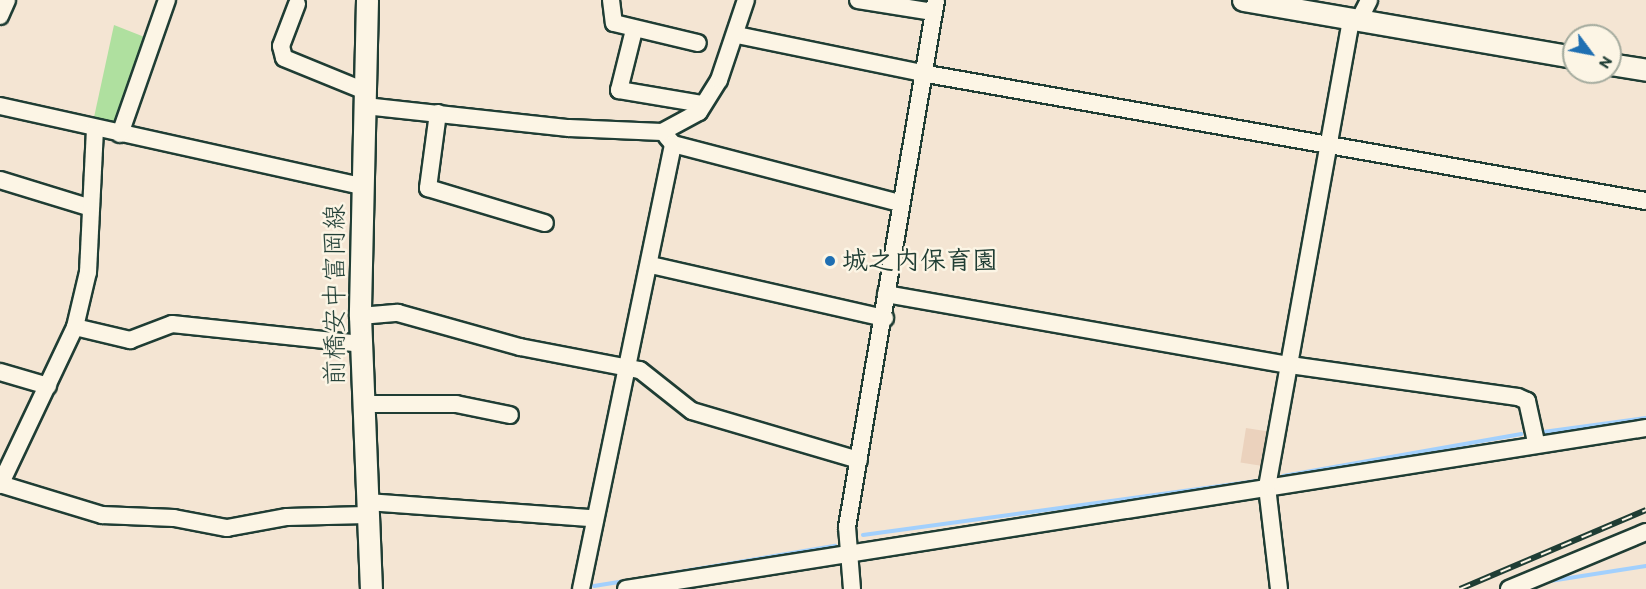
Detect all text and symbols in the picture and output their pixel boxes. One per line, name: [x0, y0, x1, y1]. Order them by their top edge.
north arrow: [1562, 24, 1622, 84]
text: N: [1595, 53, 1617, 72]
street label: 前橋安中富岡線: [319, 204, 351, 386]
place label: 城之内保育園: [842, 245, 998, 277]
marker: 城之内保育園: [823, 254, 837, 268]

